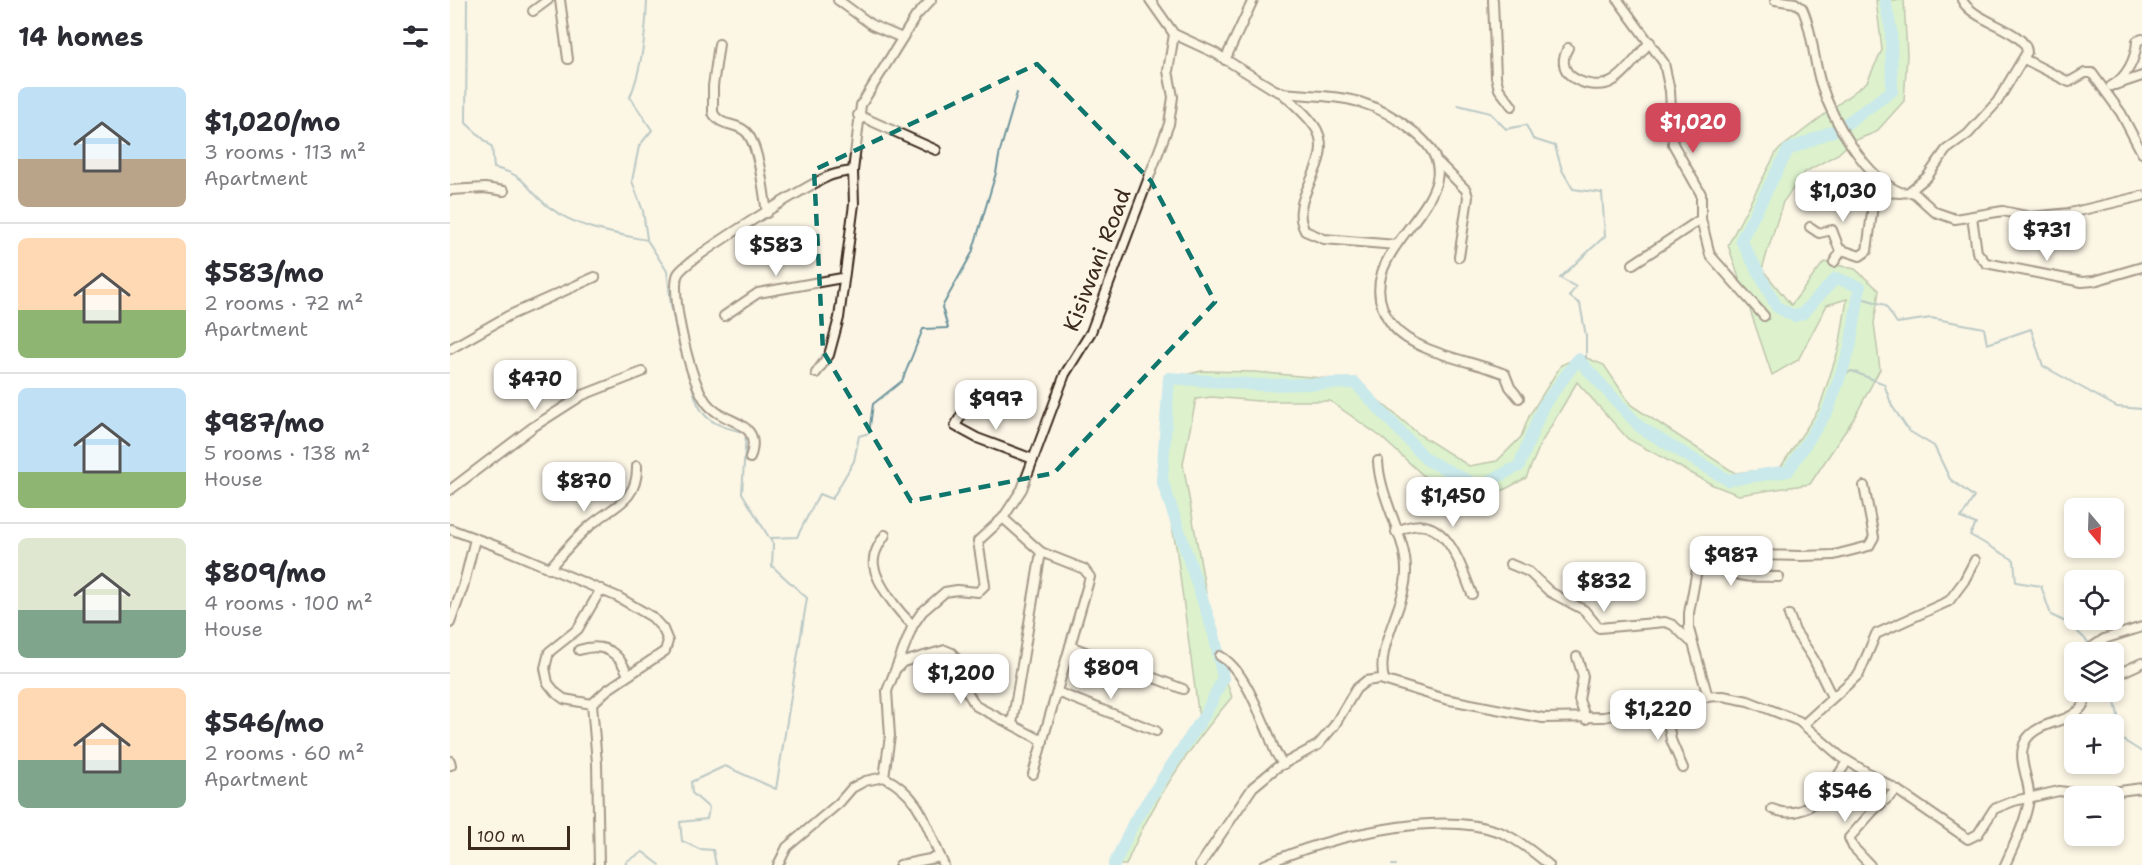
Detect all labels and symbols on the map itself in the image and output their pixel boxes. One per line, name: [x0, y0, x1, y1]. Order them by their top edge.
pin: $1,020: [1644, 103, 1742, 154]
pin: $1,030: [1794, 172, 1892, 223]
street label: Kisiwani Road: [1056, 184, 1138, 336]
pin: $731: [2011, 211, 2083, 262]
pin: $583: [740, 226, 812, 277]
pin: $470: [499, 360, 571, 411]
pin: $997: [960, 380, 1032, 431]
pin: $870: [548, 462, 620, 513]
pin: $1,450: [1404, 477, 1502, 528]
north arrow: [2064, 498, 2124, 558]
pin: $987: [1695, 536, 1767, 587]
pin: $832: [1568, 562, 1640, 613]
pin: $809: [1075, 649, 1147, 700]
pin: $1,200: [912, 654, 1010, 705]
pin: $1,220: [1609, 690, 1707, 741]
pin: $546: [1809, 772, 1881, 823]
scale bar: [468, 823, 570, 850]

